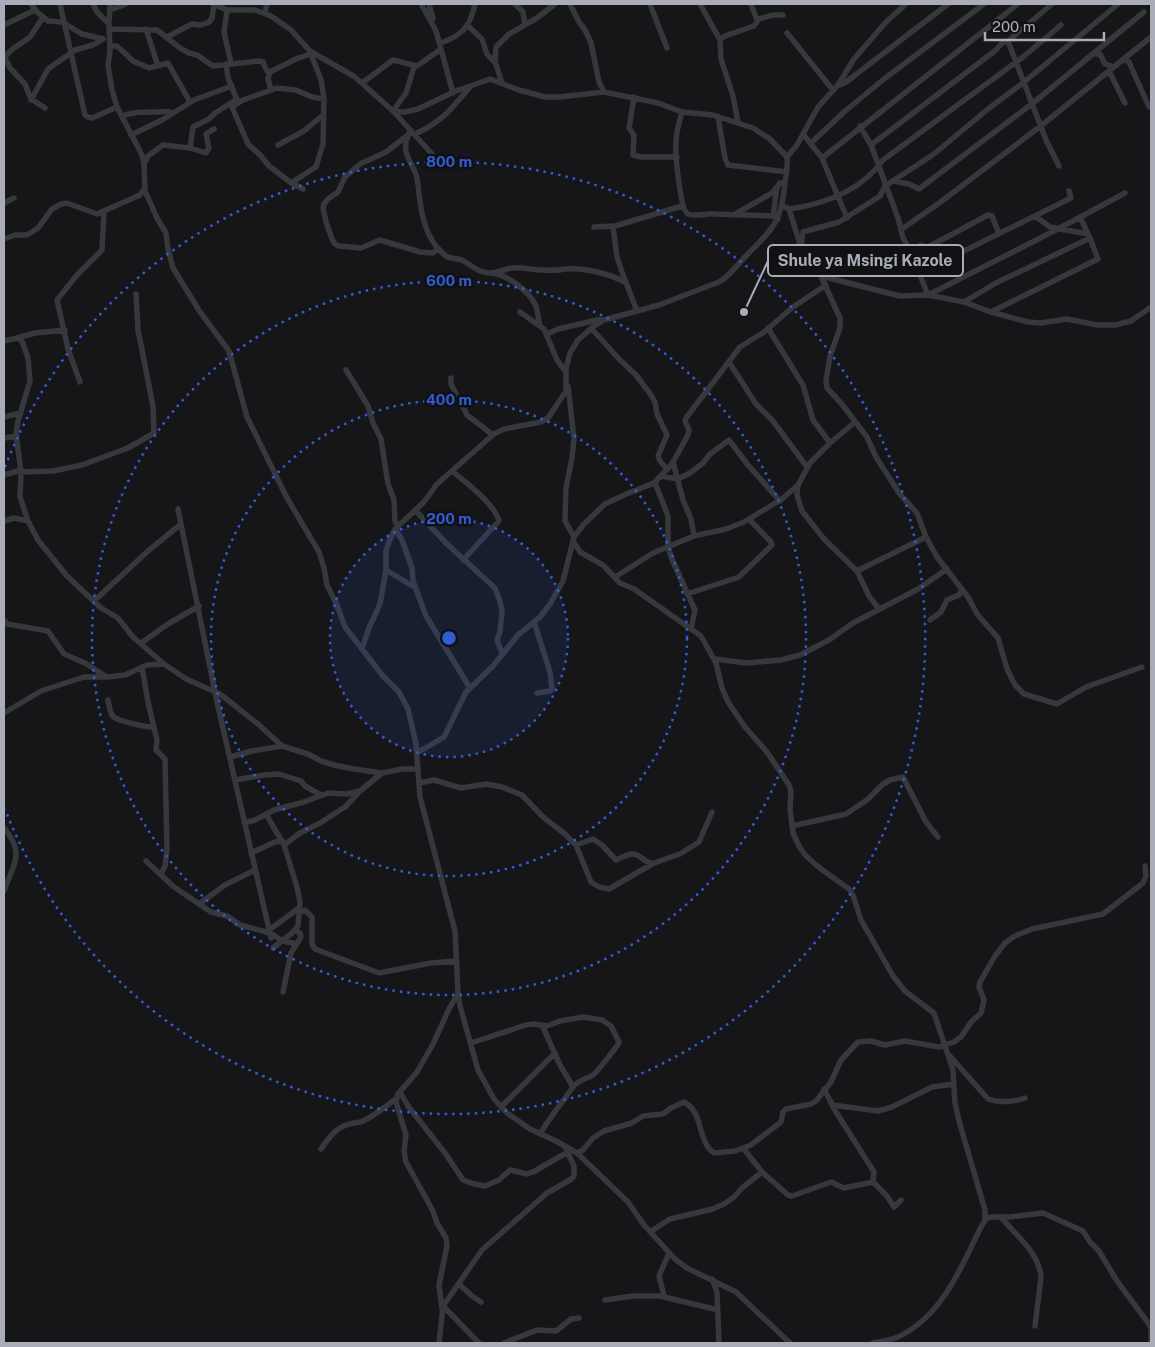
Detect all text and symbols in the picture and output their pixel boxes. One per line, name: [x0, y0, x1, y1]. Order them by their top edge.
scale bar: [985, 10, 1104, 42]
text: 200 m: [992, 18, 1036, 35]
text: 800 m: [426, 153, 472, 170]
callout: Shule ya Msingi Kazole: [768, 245, 963, 276]
text: Shule ya Msingi Kazole: [777, 251, 953, 270]
text: 600 m: [426, 272, 472, 289]
text: 400 m: [426, 391, 472, 408]
text: 200 m: [426, 510, 472, 527]
centre of rings: [440, 629, 458, 647]

